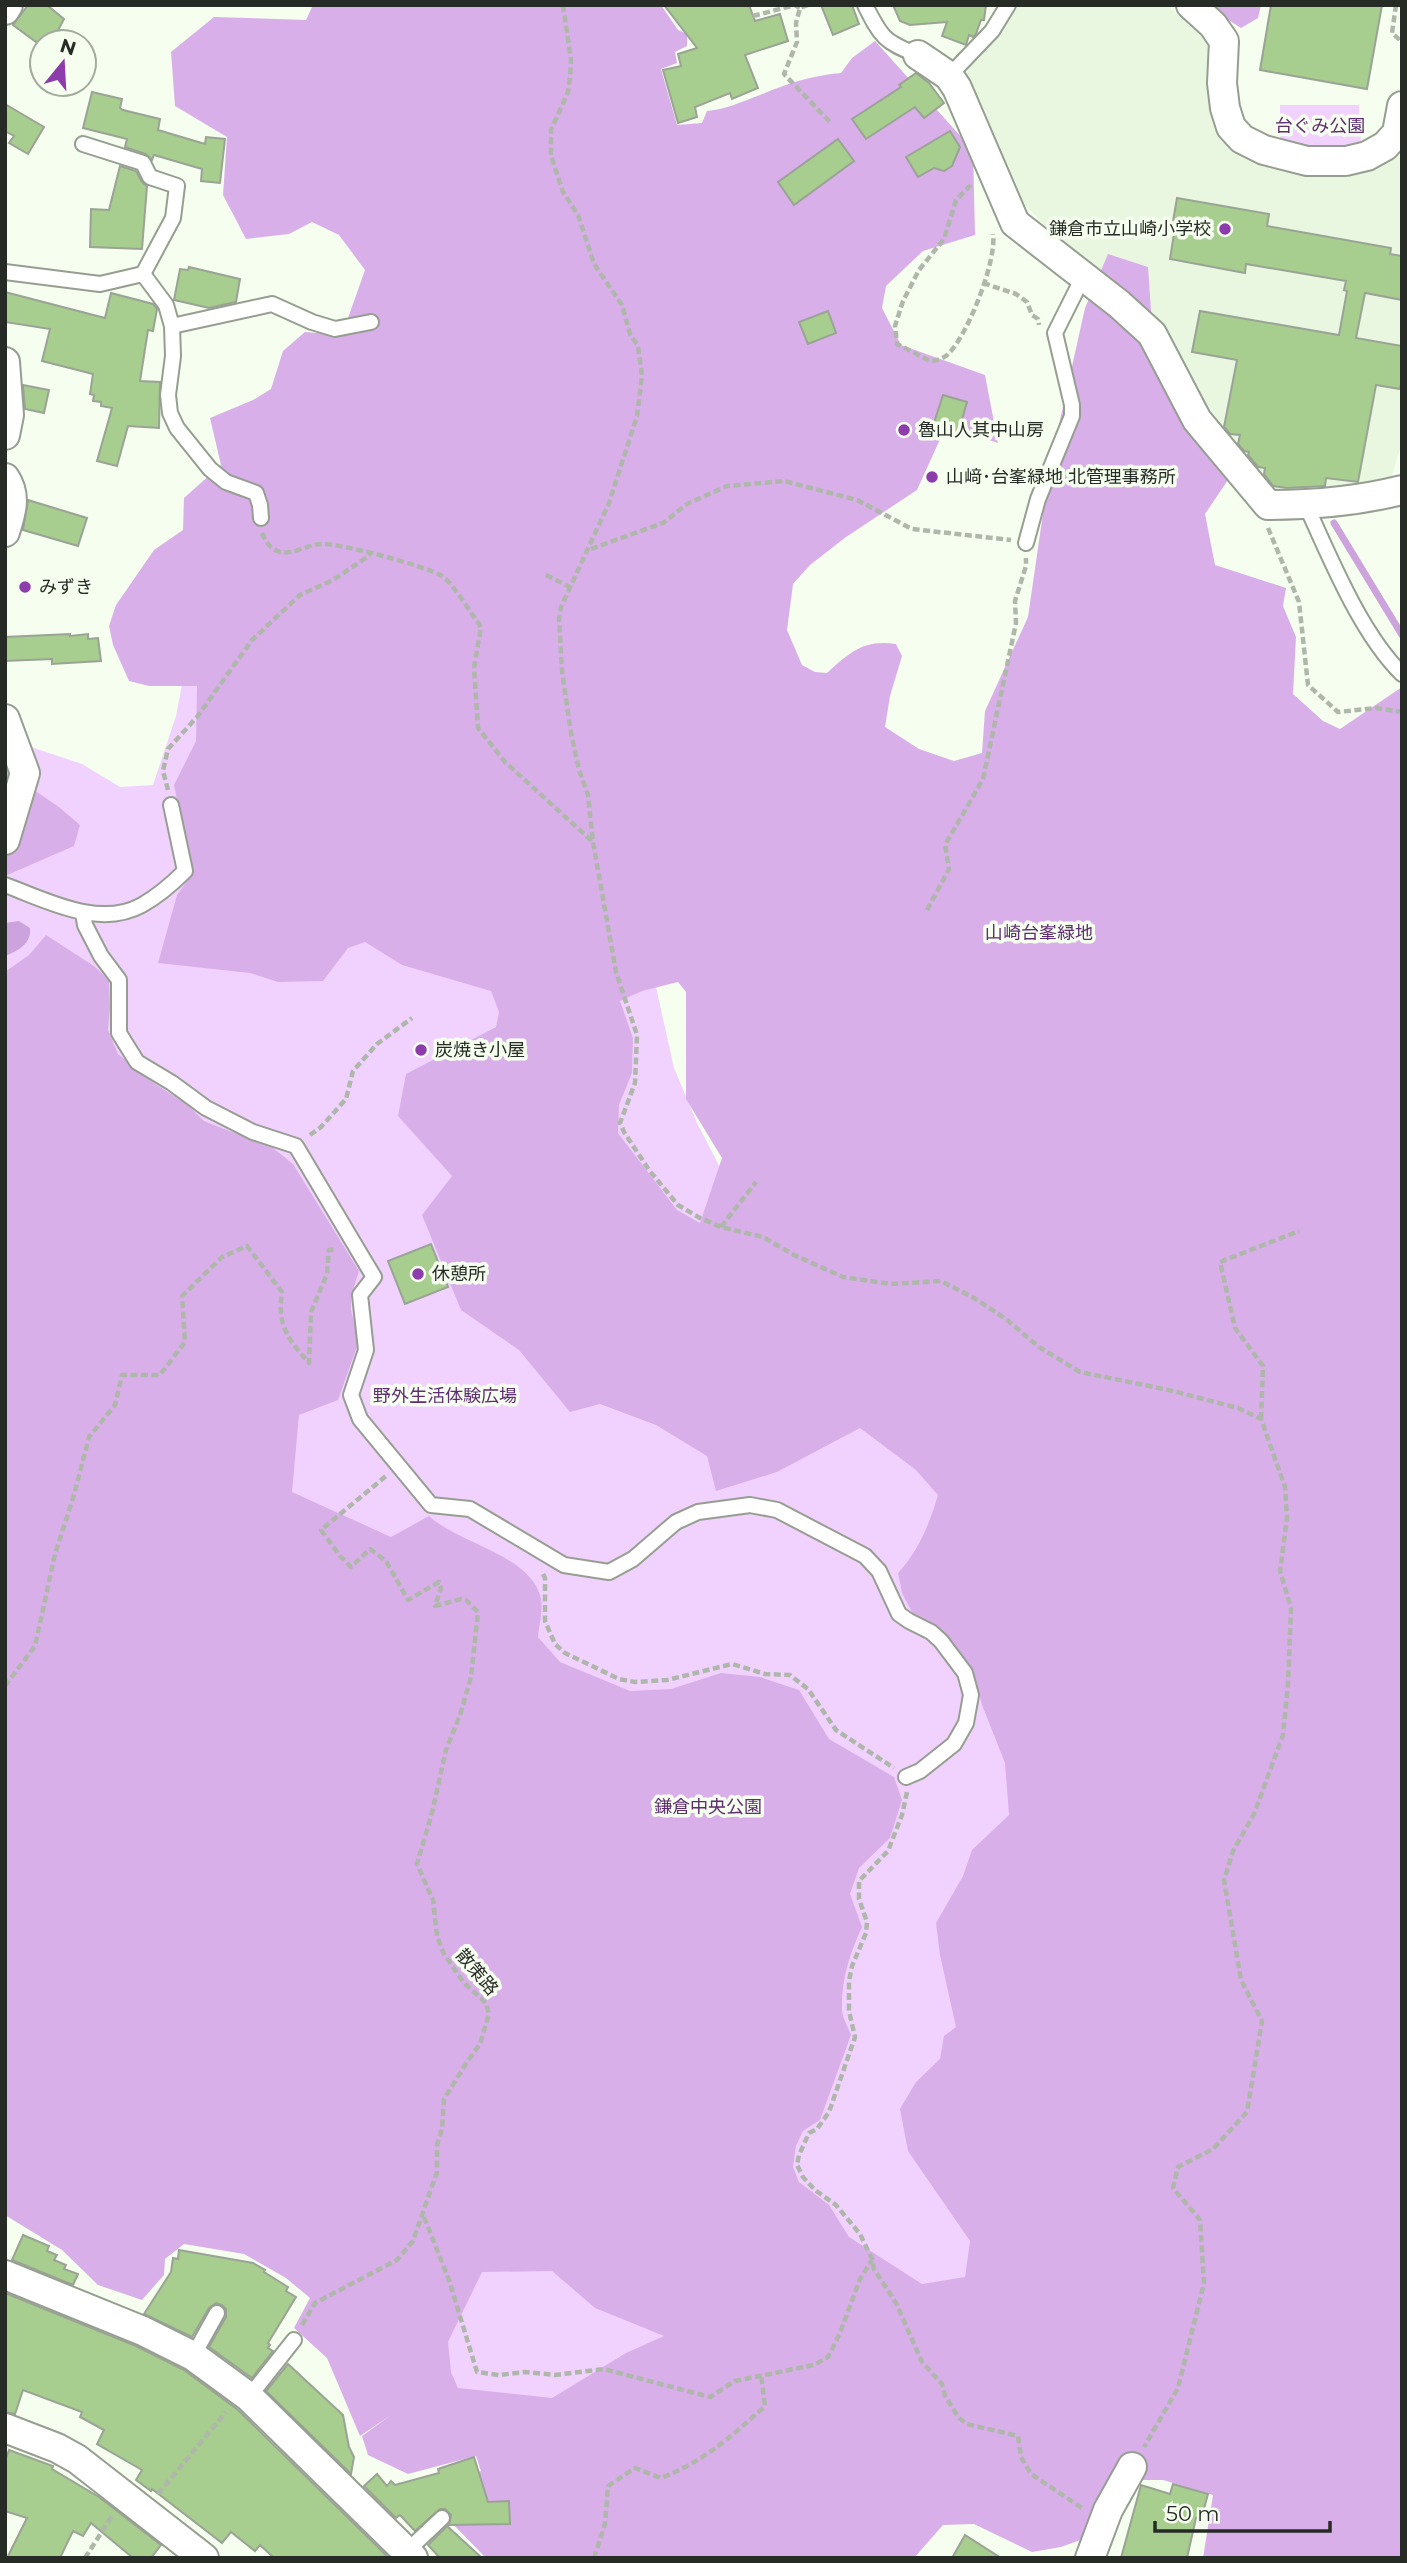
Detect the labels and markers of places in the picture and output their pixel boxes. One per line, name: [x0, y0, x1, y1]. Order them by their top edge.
place label: 鎌倉市立山崎小学校: [1049, 218, 1211, 240]
marker: 鎌倉市立山崎小学校: [1217, 221, 1233, 237]
place label: 魯山人其中山房: [918, 419, 1044, 441]
marker: 魯山人其中山房: [896, 422, 912, 438]
place label: 山﨑･台峯緑地 北管理事務所: [946, 466, 1176, 488]
marker: 山﨑･台峯緑地 北管理事務所: [924, 469, 940, 485]
place label: みずき: [39, 576, 93, 598]
marker: みずき: [17, 579, 33, 595]
place label: 炭焼き小屋: [435, 1039, 525, 1061]
marker: 炭焼き小屋: [413, 1042, 429, 1058]
place label: 休憩所: [432, 1263, 486, 1285]
marker: 休憩所: [410, 1266, 426, 1282]

